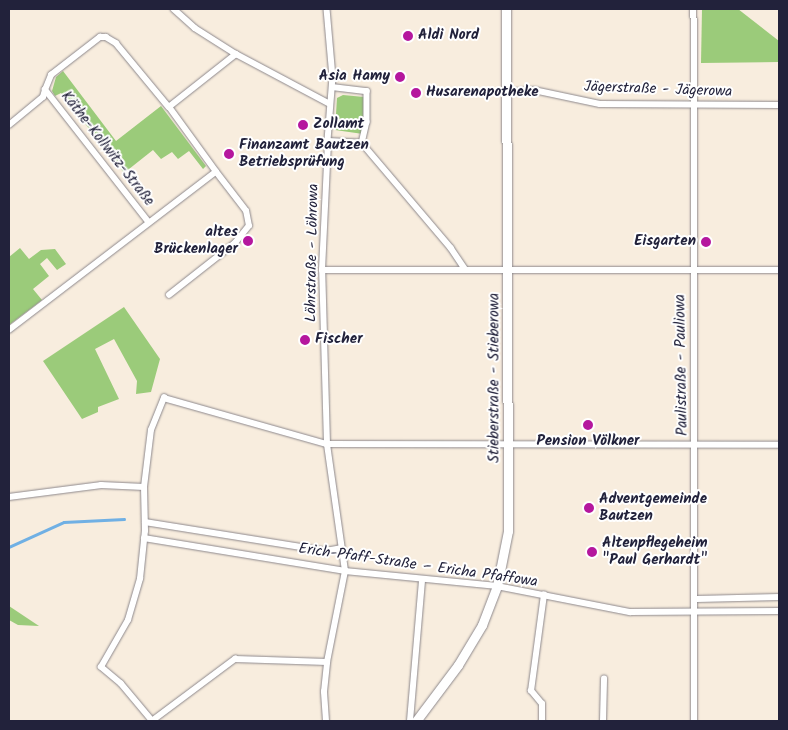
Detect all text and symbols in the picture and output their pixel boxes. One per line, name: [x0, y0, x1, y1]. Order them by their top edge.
place label: Aldi Nord: [418, 27, 479, 45]
marker: Aldi Nord: [402, 30, 414, 42]
place label: Asia Hamy: [319, 68, 390, 86]
marker: Asia Hamy: [394, 71, 406, 83]
street label: Jägerstraße - Jägerowa: [584, 78, 732, 102]
place label: Husarenapotheke: [426, 84, 539, 102]
marker: Husarenapotheke: [410, 87, 422, 99]
street label: Käthe-Kollwitz-Straße: [57, 88, 157, 210]
place label: Zollamt: [313, 116, 364, 134]
marker: Zollamt: [297, 119, 309, 131]
place label: Finanzamt Bautzen Betriebsprüfung: [239, 136, 369, 171]
marker: Finanzamt Bautzen Betriebsprüfung: [223, 148, 235, 160]
street label: Löhrstraße - Löhrowa: [303, 184, 323, 322]
place label: altes Brückenlager: [154, 223, 238, 258]
place label: Eisgarten: [634, 233, 696, 251]
marker: altes Brückenlager: [242, 235, 254, 247]
marker: Eisgarten: [700, 236, 712, 248]
street label: Stieberstraße - Stieberowa: [486, 293, 504, 463]
street label: Paulistraße - Pauliowa: [672, 294, 692, 436]
place label: Fischer: [315, 331, 363, 349]
marker: Fischer: [299, 334, 311, 346]
marker: Pension Völkner: [582, 419, 594, 431]
place label: Pension Völkner: [537, 433, 639, 451]
place label: Adventgemeinde Bautzen: [599, 490, 707, 525]
marker: Adventgemeinde Bautzen: [583, 502, 595, 514]
place label: Altenpflegeheim "Paul Gerhardt": [602, 534, 708, 569]
street label: Erich-Pfaff-Straße – Ericha Pfaffowa: [297, 540, 539, 592]
marker: Altenpflegeheim "Paul Gerhardt": [586, 546, 598, 558]

